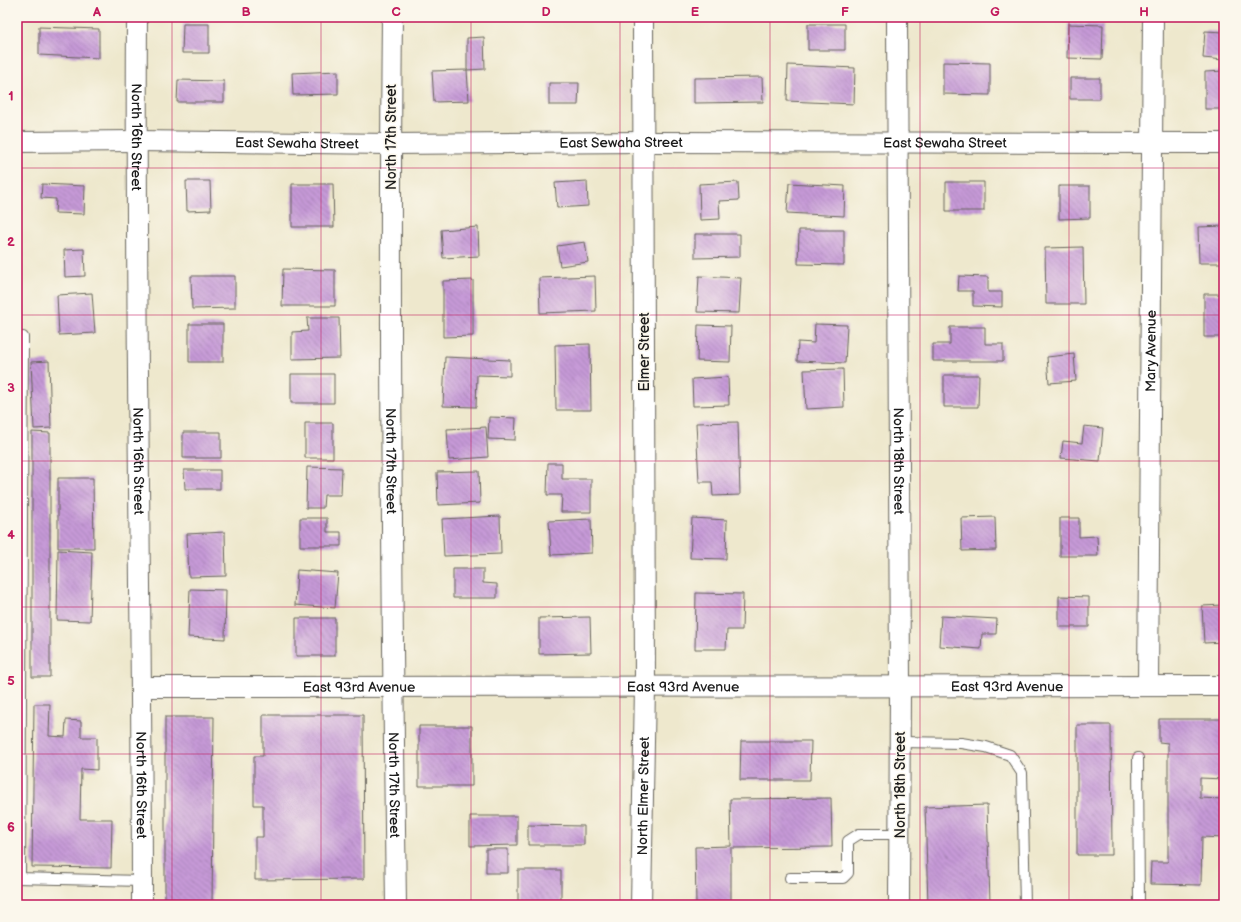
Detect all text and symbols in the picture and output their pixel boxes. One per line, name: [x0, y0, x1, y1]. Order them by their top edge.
text: A: [92, 4, 101, 20]
text: B: [241, 4, 251, 20]
text: C: [391, 4, 401, 20]
text: D: [541, 4, 551, 20]
text: E: [691, 4, 700, 20]
text: F: [841, 4, 849, 20]
text: G: [990, 4, 1000, 20]
text: H: [1139, 4, 1149, 20]
street label: North 16th Street: [128, 83, 145, 192]
street label: North 17th Street: [383, 83, 400, 190]
text: 1: [8, 88, 14, 104]
street label: East Sewaha Street: [559, 133, 684, 151]
street label: East Sewaha Street: [235, 134, 360, 152]
street label: East Sewaha Street: [883, 134, 1007, 151]
text: 2: [7, 234, 15, 250]
street label: Mary Avenue: [1142, 310, 1159, 392]
street label: Elmer Street: [636, 312, 653, 392]
text: 3: [7, 380, 15, 396]
street label: North 16th Street: [130, 407, 148, 516]
street label: North 18th Street: [890, 407, 908, 515]
street label: North 17th Street: [383, 408, 400, 515]
text: 4: [7, 527, 15, 543]
text: 5: [7, 673, 15, 689]
street label: East 93rd Avenue: [303, 678, 415, 695]
street label: East 93rd Avenue: [627, 678, 739, 695]
street label: East 93rd Avenue: [951, 678, 1063, 695]
street label: North 16th Street: [133, 731, 150, 840]
street label: North 18th Street: [892, 731, 909, 839]
street label: North 17th Street: [385, 732, 404, 839]
street label: North Elmer Street: [633, 736, 653, 856]
text: 6: [7, 819, 15, 835]

